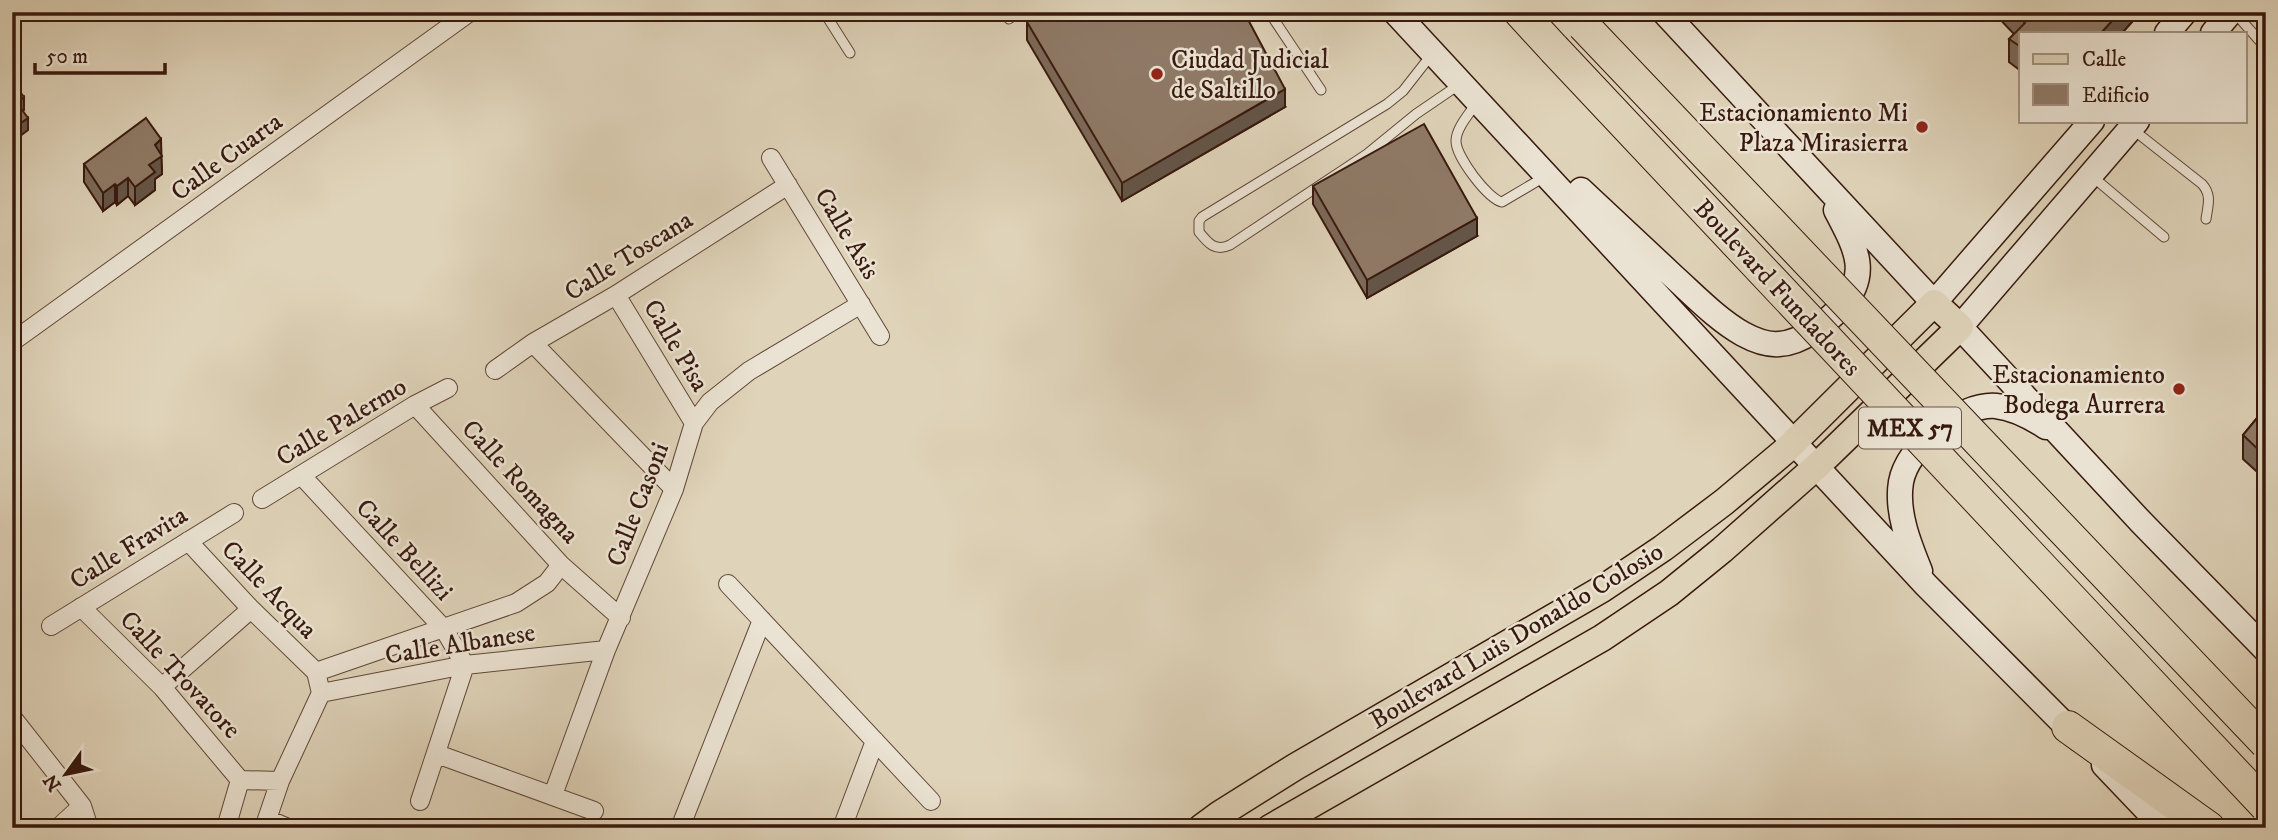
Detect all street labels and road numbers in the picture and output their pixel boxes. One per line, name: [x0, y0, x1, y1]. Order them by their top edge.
street label: Calle Cuarta: [165, 106, 289, 209]
street label: Calle Asis: [807, 182, 887, 285]
street label: Boulevard Fundadores: [1686, 192, 1868, 384]
street label: Calle Toscana: [558, 204, 699, 309]
street label: Calle Pisa: [635, 294, 716, 398]
street label: Calle Palermo: [270, 370, 413, 474]
road number: MEX 57: [1859, 408, 1961, 448]
street label: Calle Romagna: [454, 413, 586, 551]
street label: Calle Casoni: [600, 438, 677, 571]
street label: Calle Bellizi: [348, 492, 460, 608]
street label: Calle Fravita: [64, 499, 194, 597]
street label: Calle Acqua: [214, 534, 324, 646]
street label: Boulevard Luis Donaldo Colosio: [1364, 535, 1670, 737]
street label: Calle Trovatore: [112, 604, 248, 746]
street label: Calle Albanese: [383, 616, 538, 673]

